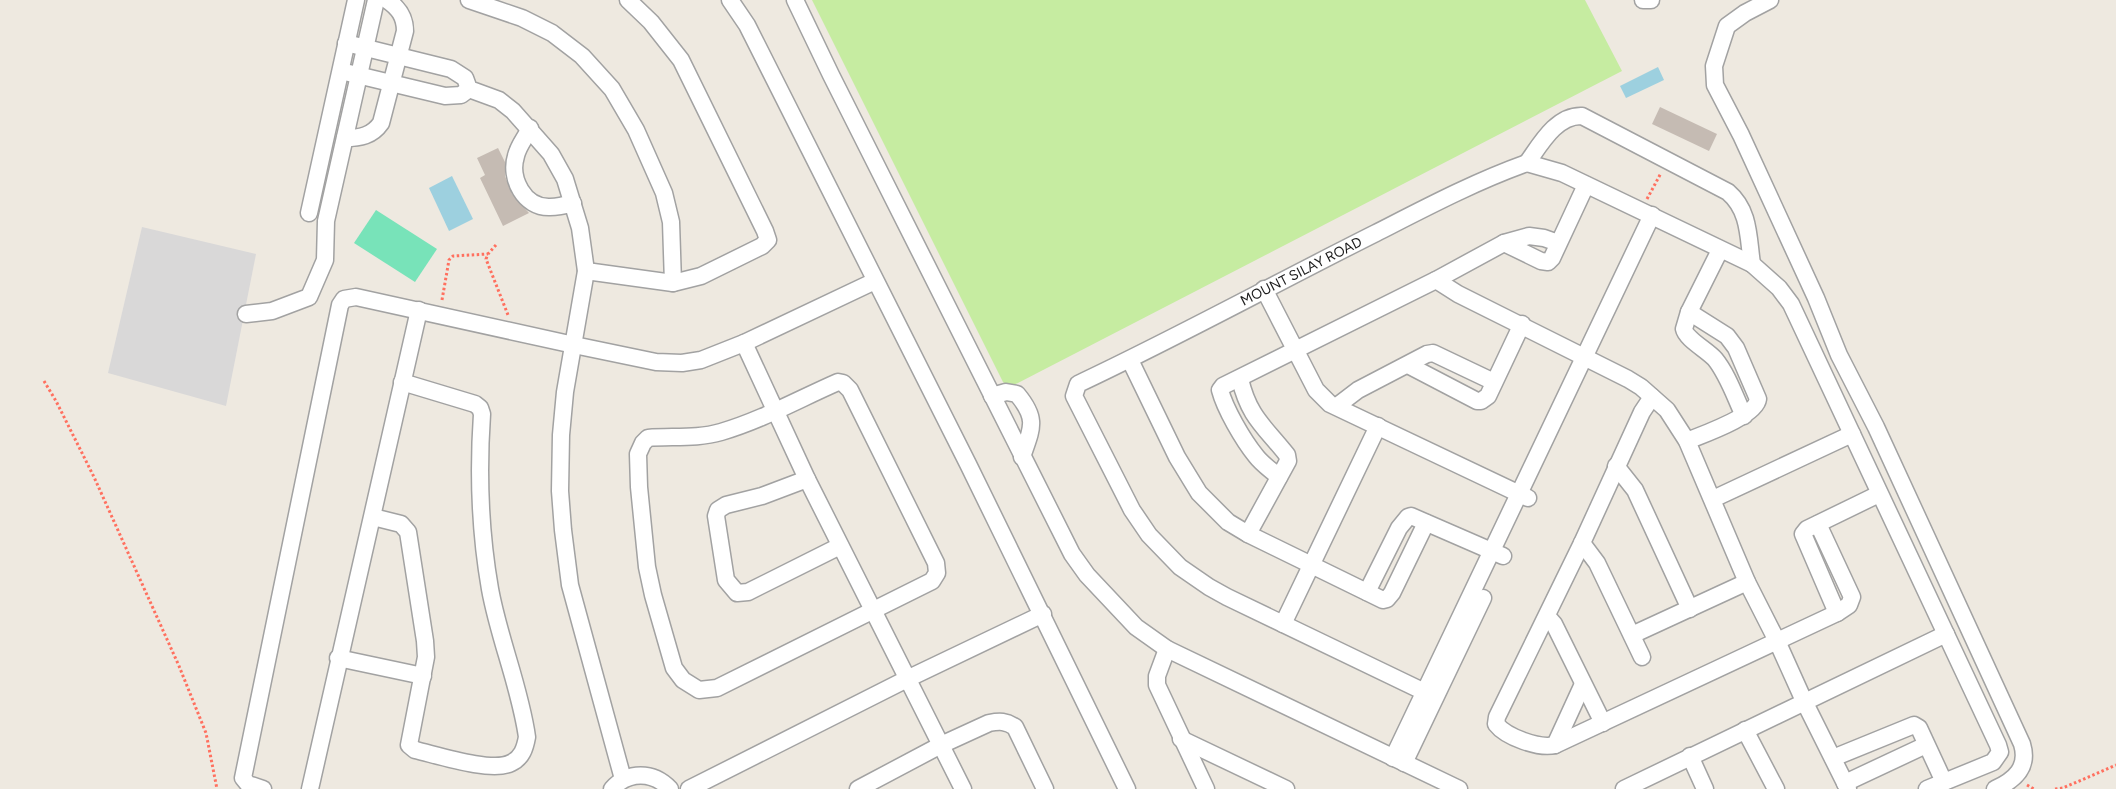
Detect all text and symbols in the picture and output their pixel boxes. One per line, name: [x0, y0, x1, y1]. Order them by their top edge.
street label: MOUNT SILAY ROAD: [1238, 233, 1365, 310]

